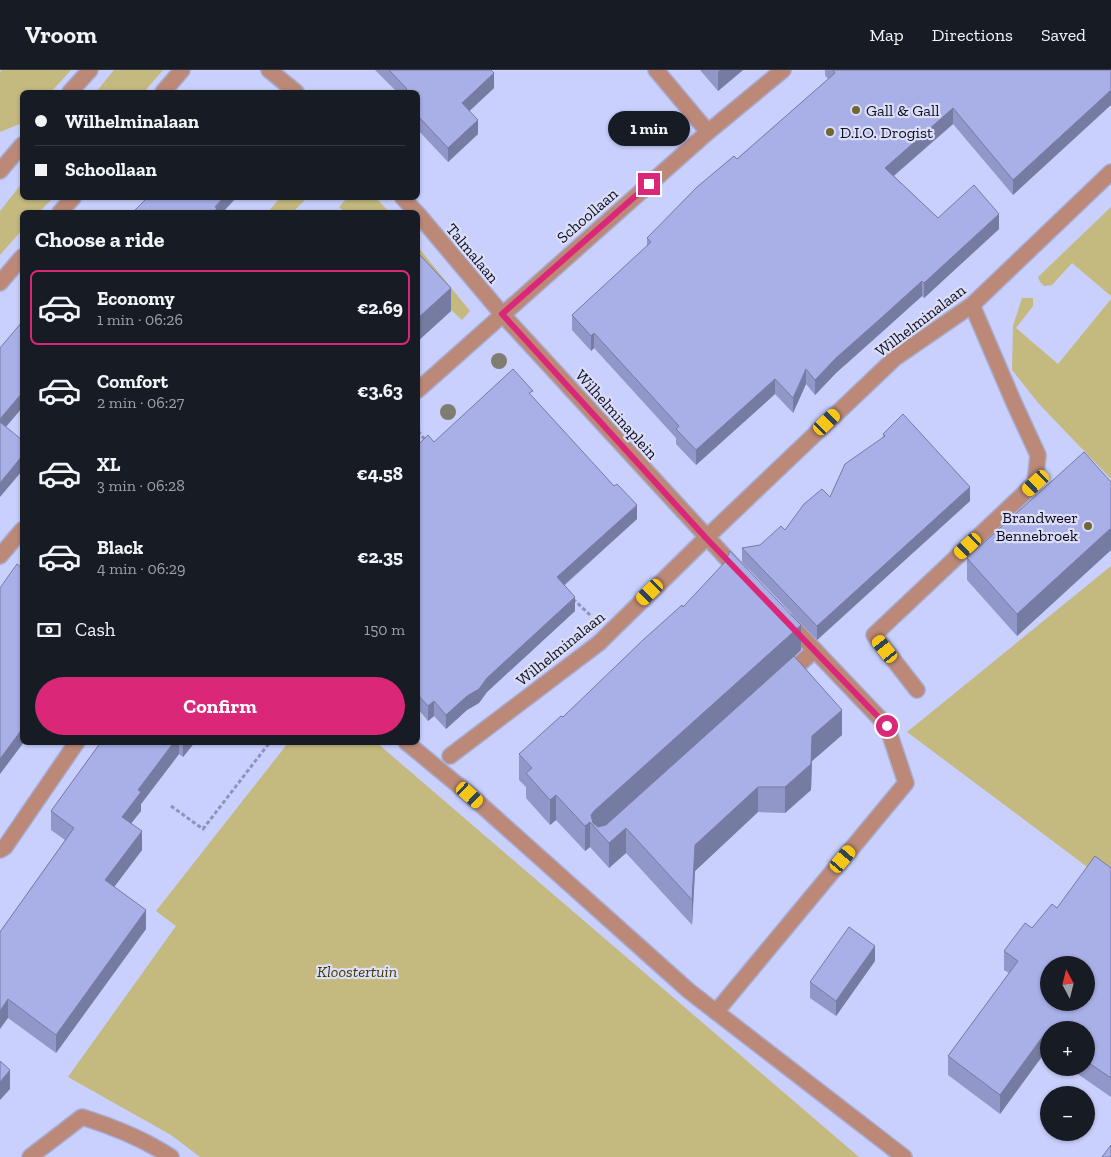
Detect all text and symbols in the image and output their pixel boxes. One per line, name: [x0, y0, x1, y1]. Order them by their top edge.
text: Vroom: [25, 20, 97, 49]
text: Map: [869, 24, 904, 46]
text: Directions: [932, 24, 1013, 46]
text: Saved: [1041, 24, 1086, 46]
place label: Gall & Gall: [866, 101, 940, 120]
marker: Gall & Gall: [850, 104, 862, 116]
text: Wilhelminalaan: [65, 110, 199, 133]
callout: 1 min: [608, 112, 690, 146]
text: 1 min: [630, 119, 668, 138]
place label: D.I.O. Drogist: [840, 123, 933, 142]
marker: D.I.O. Drogist: [824, 126, 836, 138]
text: Schoollaan: [65, 158, 157, 181]
route end: [638, 173, 660, 195]
street label: Schoollaan: [553, 183, 622, 247]
street label: Talmalaan: [442, 220, 504, 288]
text: Choose a ride: [35, 226, 165, 253]
street label: Wilhelminalaan: [871, 280, 970, 361]
icon: car: [37, 285, 82, 330]
text: Economy: [97, 287, 175, 310]
text: €2.69: [357, 296, 403, 319]
text: 1 min · 06:26: [97, 310, 183, 329]
street label: Wilhelminaplein: [572, 366, 662, 463]
icon: car: [37, 368, 82, 413]
text: Comfort: [97, 370, 168, 393]
text: €3.63: [357, 379, 403, 402]
text: 2 min · 06:27: [97, 393, 184, 412]
car: [810, 406, 843, 438]
icon: car: [37, 451, 82, 496]
text: XL: [97, 453, 120, 476]
text: €4.58: [356, 462, 403, 485]
car: [1019, 467, 1052, 499]
text: 3 min · 06:28: [97, 476, 185, 495]
place label: Brandweer Bennebroek: [996, 508, 1079, 545]
marker: Brandweer Bennebroek: [1082, 520, 1094, 532]
car: [951, 530, 984, 562]
icon: car: [37, 534, 82, 579]
text: Black: [97, 536, 143, 559]
text: €2.35: [357, 545, 403, 568]
text: 4 min · 06:29: [97, 559, 186, 578]
car: [633, 576, 666, 608]
street label: Wilhelminalaan: [512, 606, 609, 690]
icon: cash: [35, 616, 63, 644]
text: Cash: [75, 618, 115, 641]
text: 150 m: [364, 620, 405, 639]
car: [869, 633, 900, 665]
button: Confirm: [35, 677, 405, 735]
route start: [876, 715, 898, 737]
car: [453, 779, 486, 811]
car: [827, 843, 858, 875]
north arrow: [1040, 956, 1095, 1011]
map controls: [1040, 956, 1095, 1141]
park label: Kloostertuin: [317, 962, 397, 981]
button: +: [1040, 1021, 1095, 1076]
button: −: [1040, 1086, 1095, 1141]

